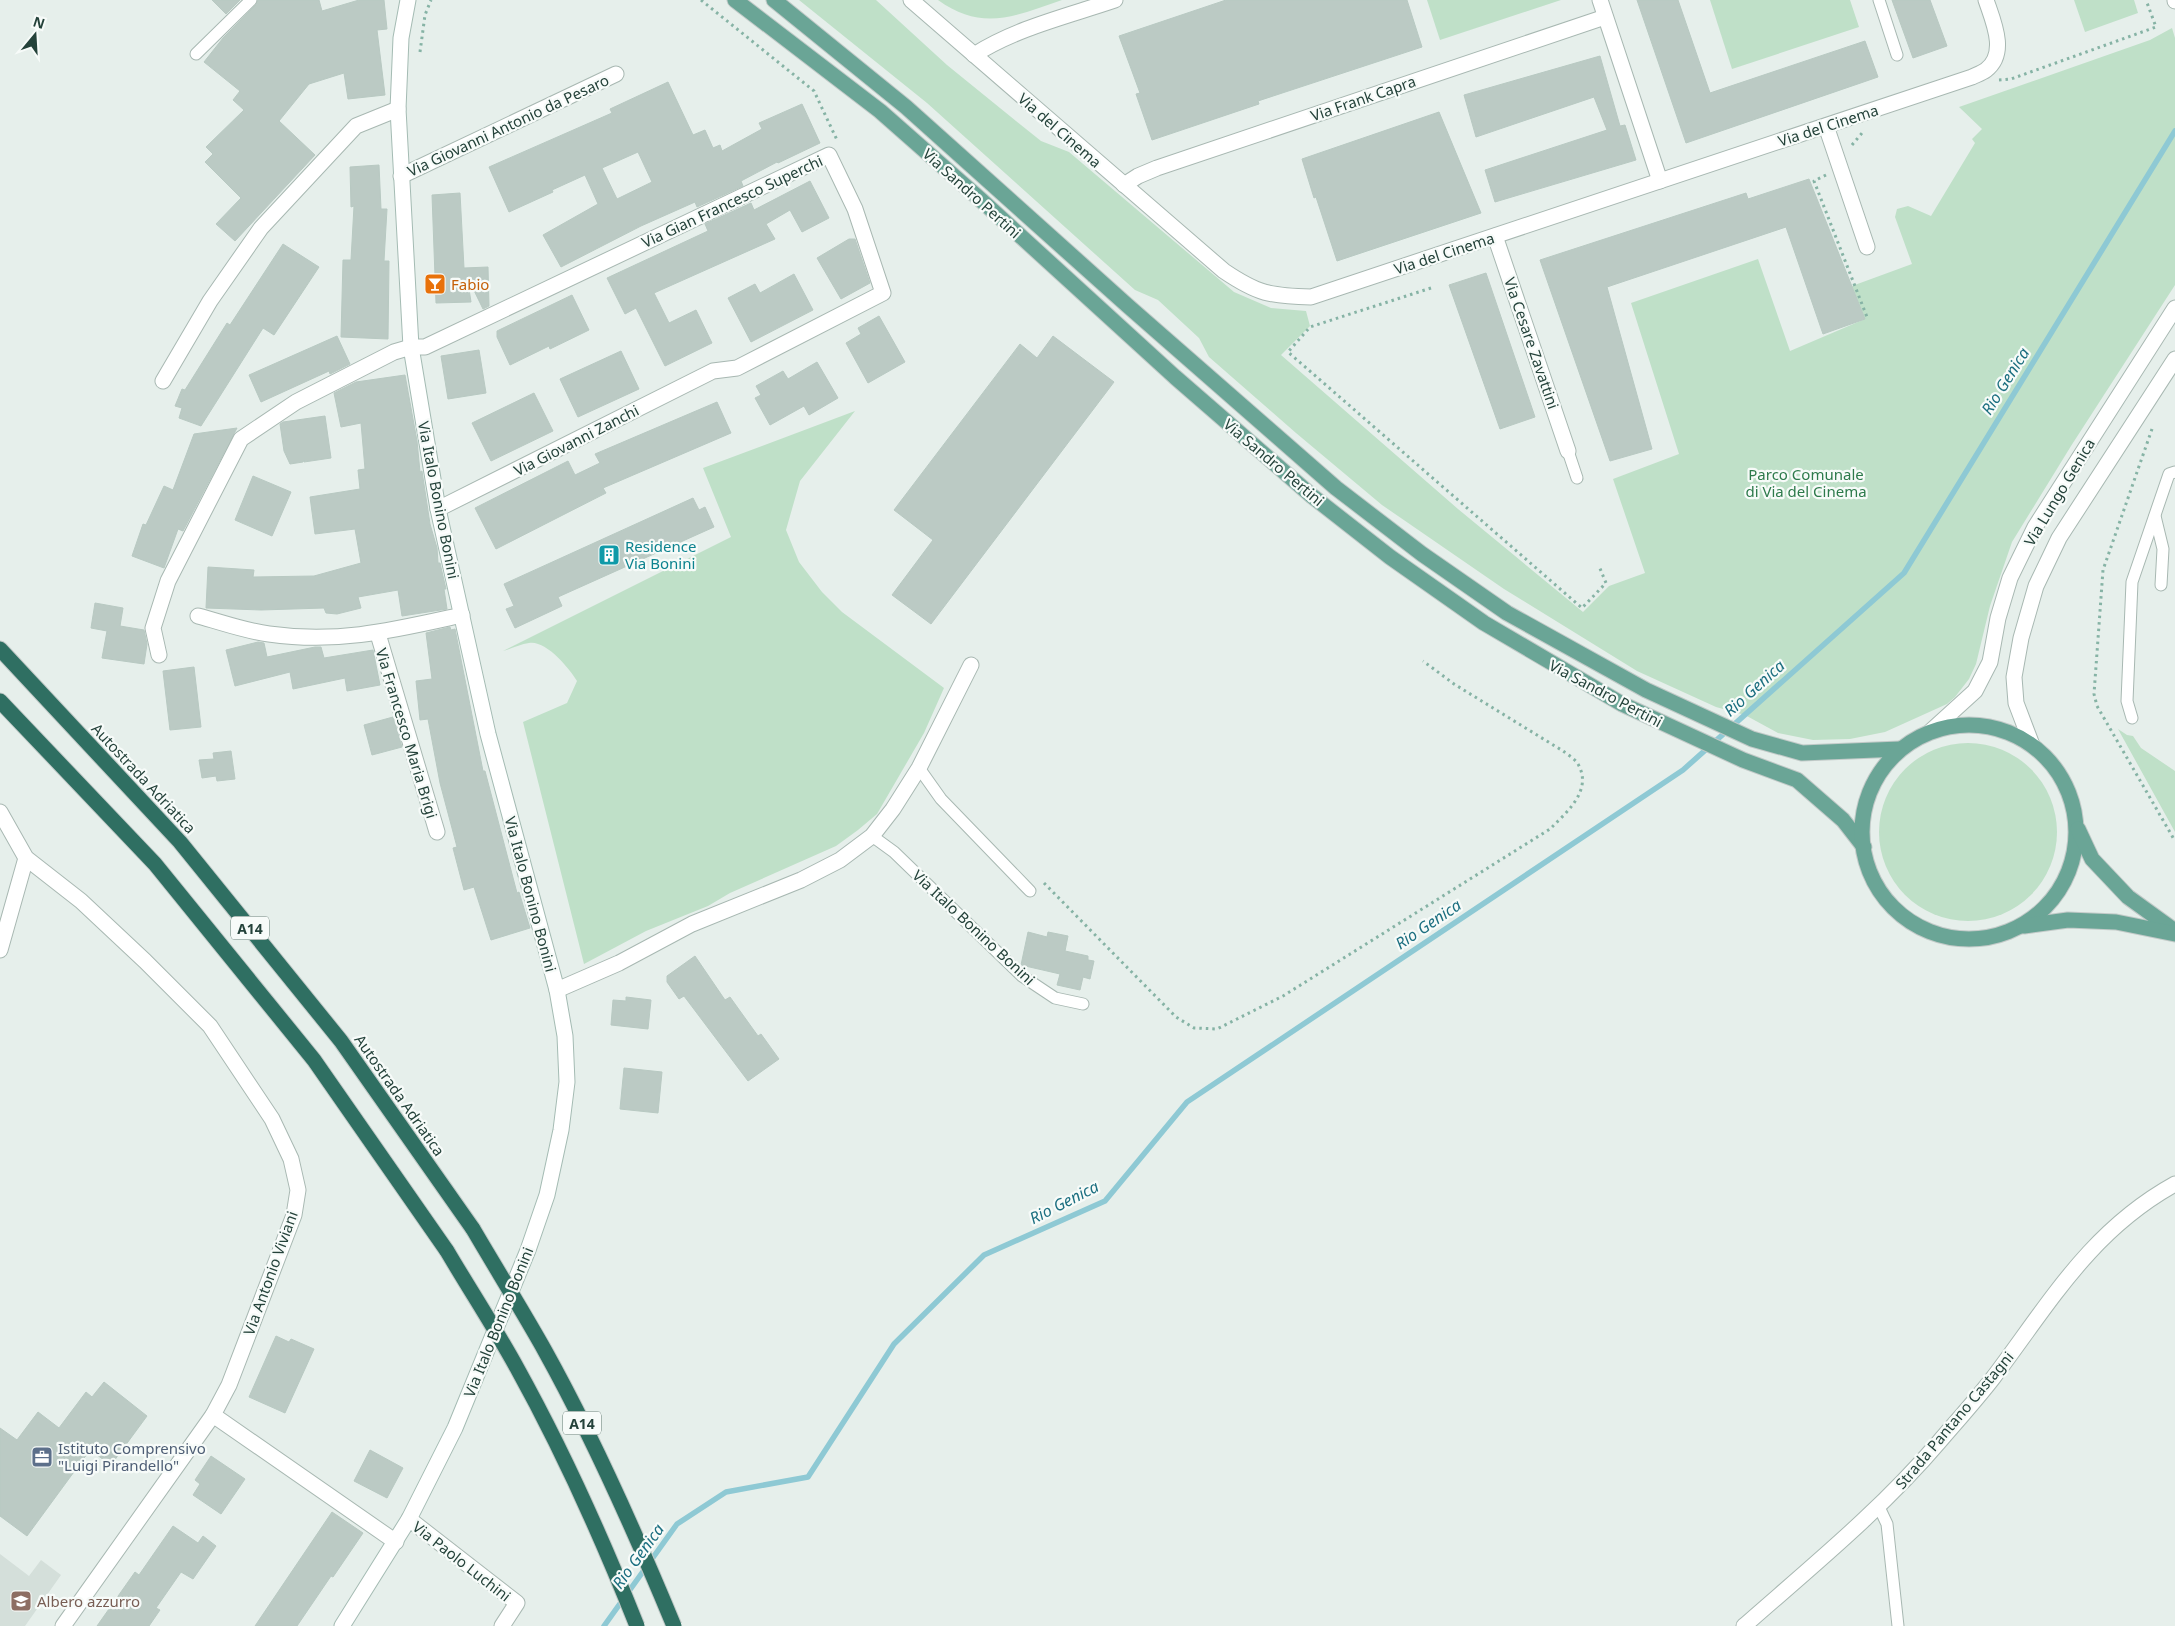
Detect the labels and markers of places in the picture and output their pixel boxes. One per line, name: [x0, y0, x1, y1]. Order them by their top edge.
bar icon: Fabio: [423, 272, 447, 296]
place label: Fabio: [451, 274, 489, 294]
place label: Residence Via Bonini: [625, 536, 696, 573]
building icon: Residence Via Bonini: [597, 543, 621, 567]
place label: Istituto Comprensivo "Luigi Pirandello": [58, 1438, 206, 1475]
office icon: Istituto Comprensivo "Luigi Pirandello": [30, 1445, 54, 1469]
school or university icon: Albero azzurro: [9, 1589, 33, 1613]
place label: Albero azzurro: [37, 1591, 140, 1611]

